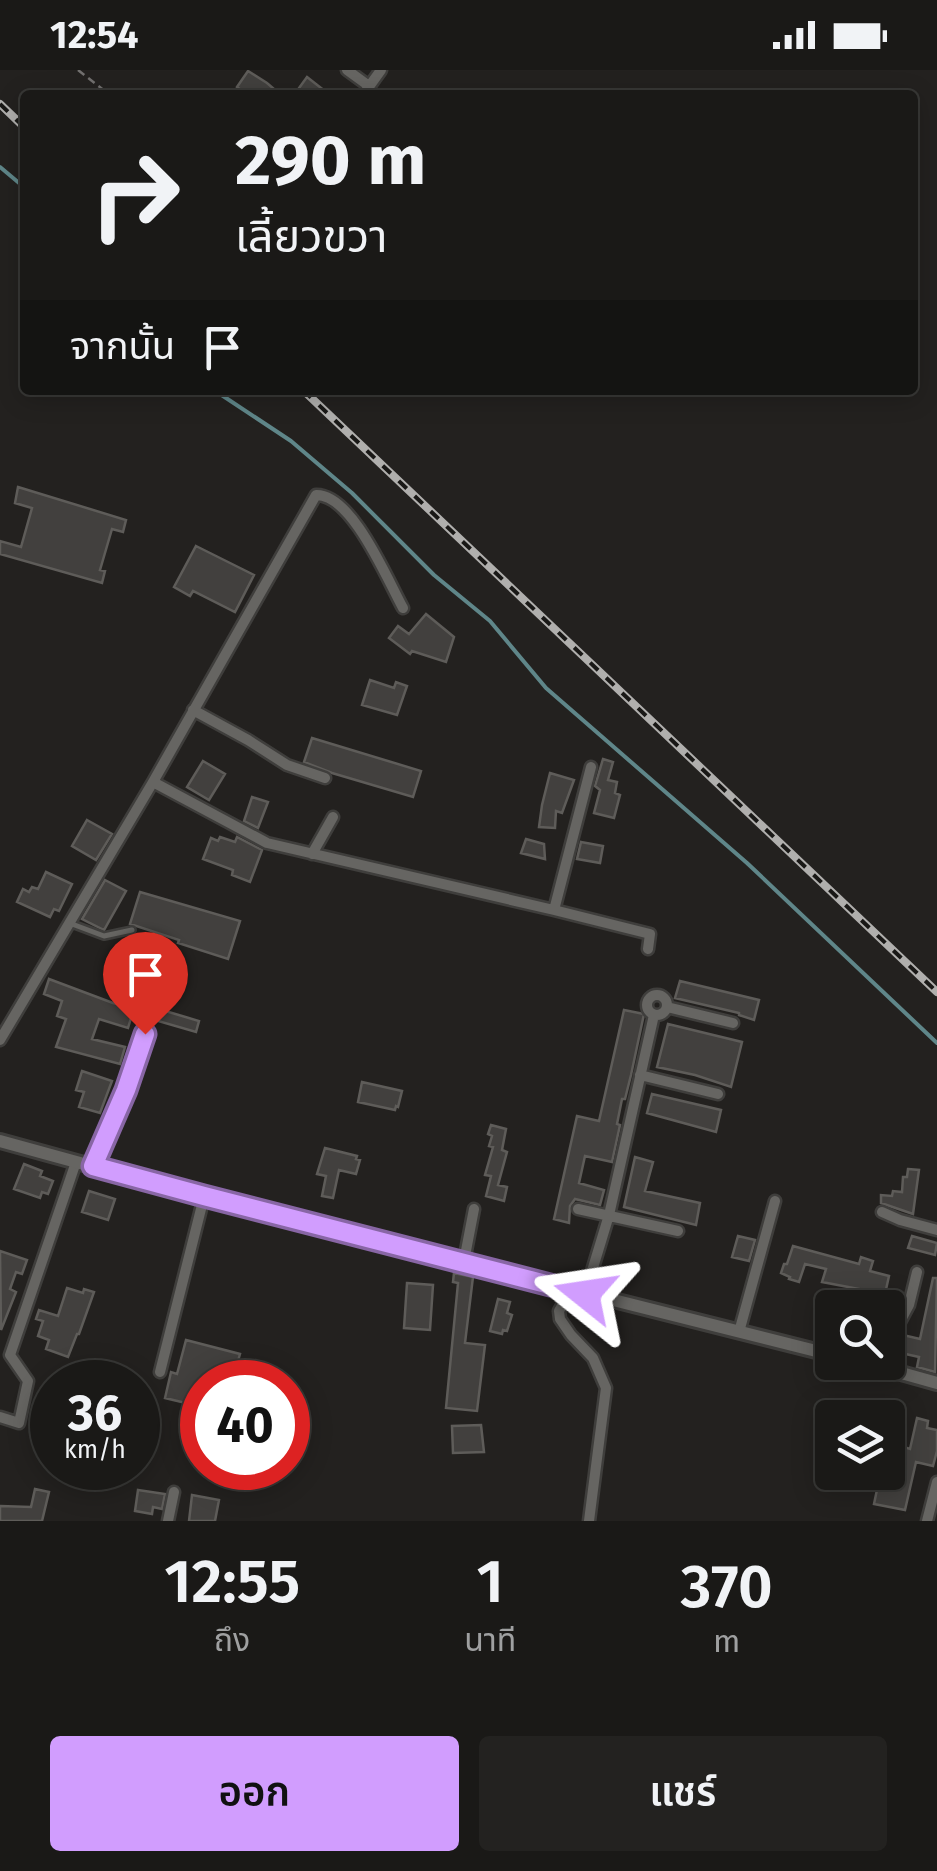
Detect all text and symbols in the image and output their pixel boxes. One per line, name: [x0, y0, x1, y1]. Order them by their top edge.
text: 12:54: [50, 12, 139, 58]
text: 290 m: [235, 119, 426, 203]
icon: right: [70, 130, 200, 260]
text: เลี้ยวขวา: [235, 210, 387, 264]
icon: arrive: [195, 320, 250, 375]
text: จากนั้น: [70, 323, 175, 369]
pin: [103, 932, 188, 1035]
icon: arrive: [118, 947, 173, 1002]
position arrow: [533, 1242, 637, 1346]
map controls: [815, 1290, 905, 1490]
button: search: [815, 1290, 905, 1380]
speed limit sign: 40: [180, 1360, 310, 1490]
text: 36: [68, 1383, 122, 1443]
button: layers: [815, 1400, 905, 1490]
text: km/h: [64, 1435, 126, 1465]
text: 12:55: [164, 1546, 300, 1618]
text: 1: [477, 1546, 504, 1618]
text: 370: [680, 1551, 773, 1623]
text: ถึง: [214, 1621, 250, 1659]
text: นาที: [464, 1621, 516, 1659]
text: m: [713, 1622, 740, 1660]
button: ออก: [50, 1736, 459, 1851]
button: แชร์: [479, 1736, 887, 1851]

